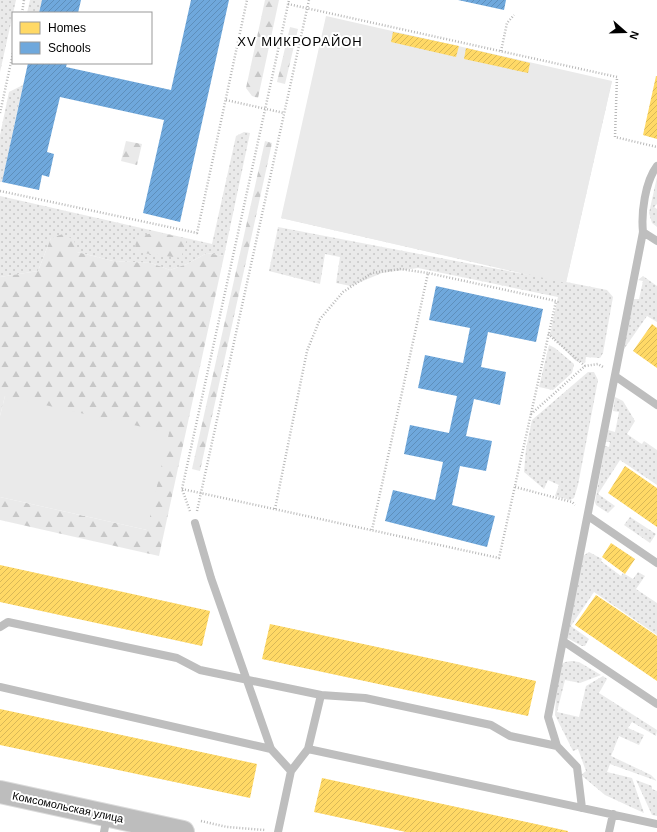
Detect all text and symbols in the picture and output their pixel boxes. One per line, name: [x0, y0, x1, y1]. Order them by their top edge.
legend: [12, 12, 152, 64]
north arrow: [605, 12, 645, 52]
text: Homes: [48, 21, 86, 35]
text: N: [627, 30, 641, 41]
district label: XV МИКРОРАЙОН: [237, 34, 363, 49]
text: Schools: [48, 41, 91, 55]
street label: Комсомольская улица: [11, 789, 126, 825]

